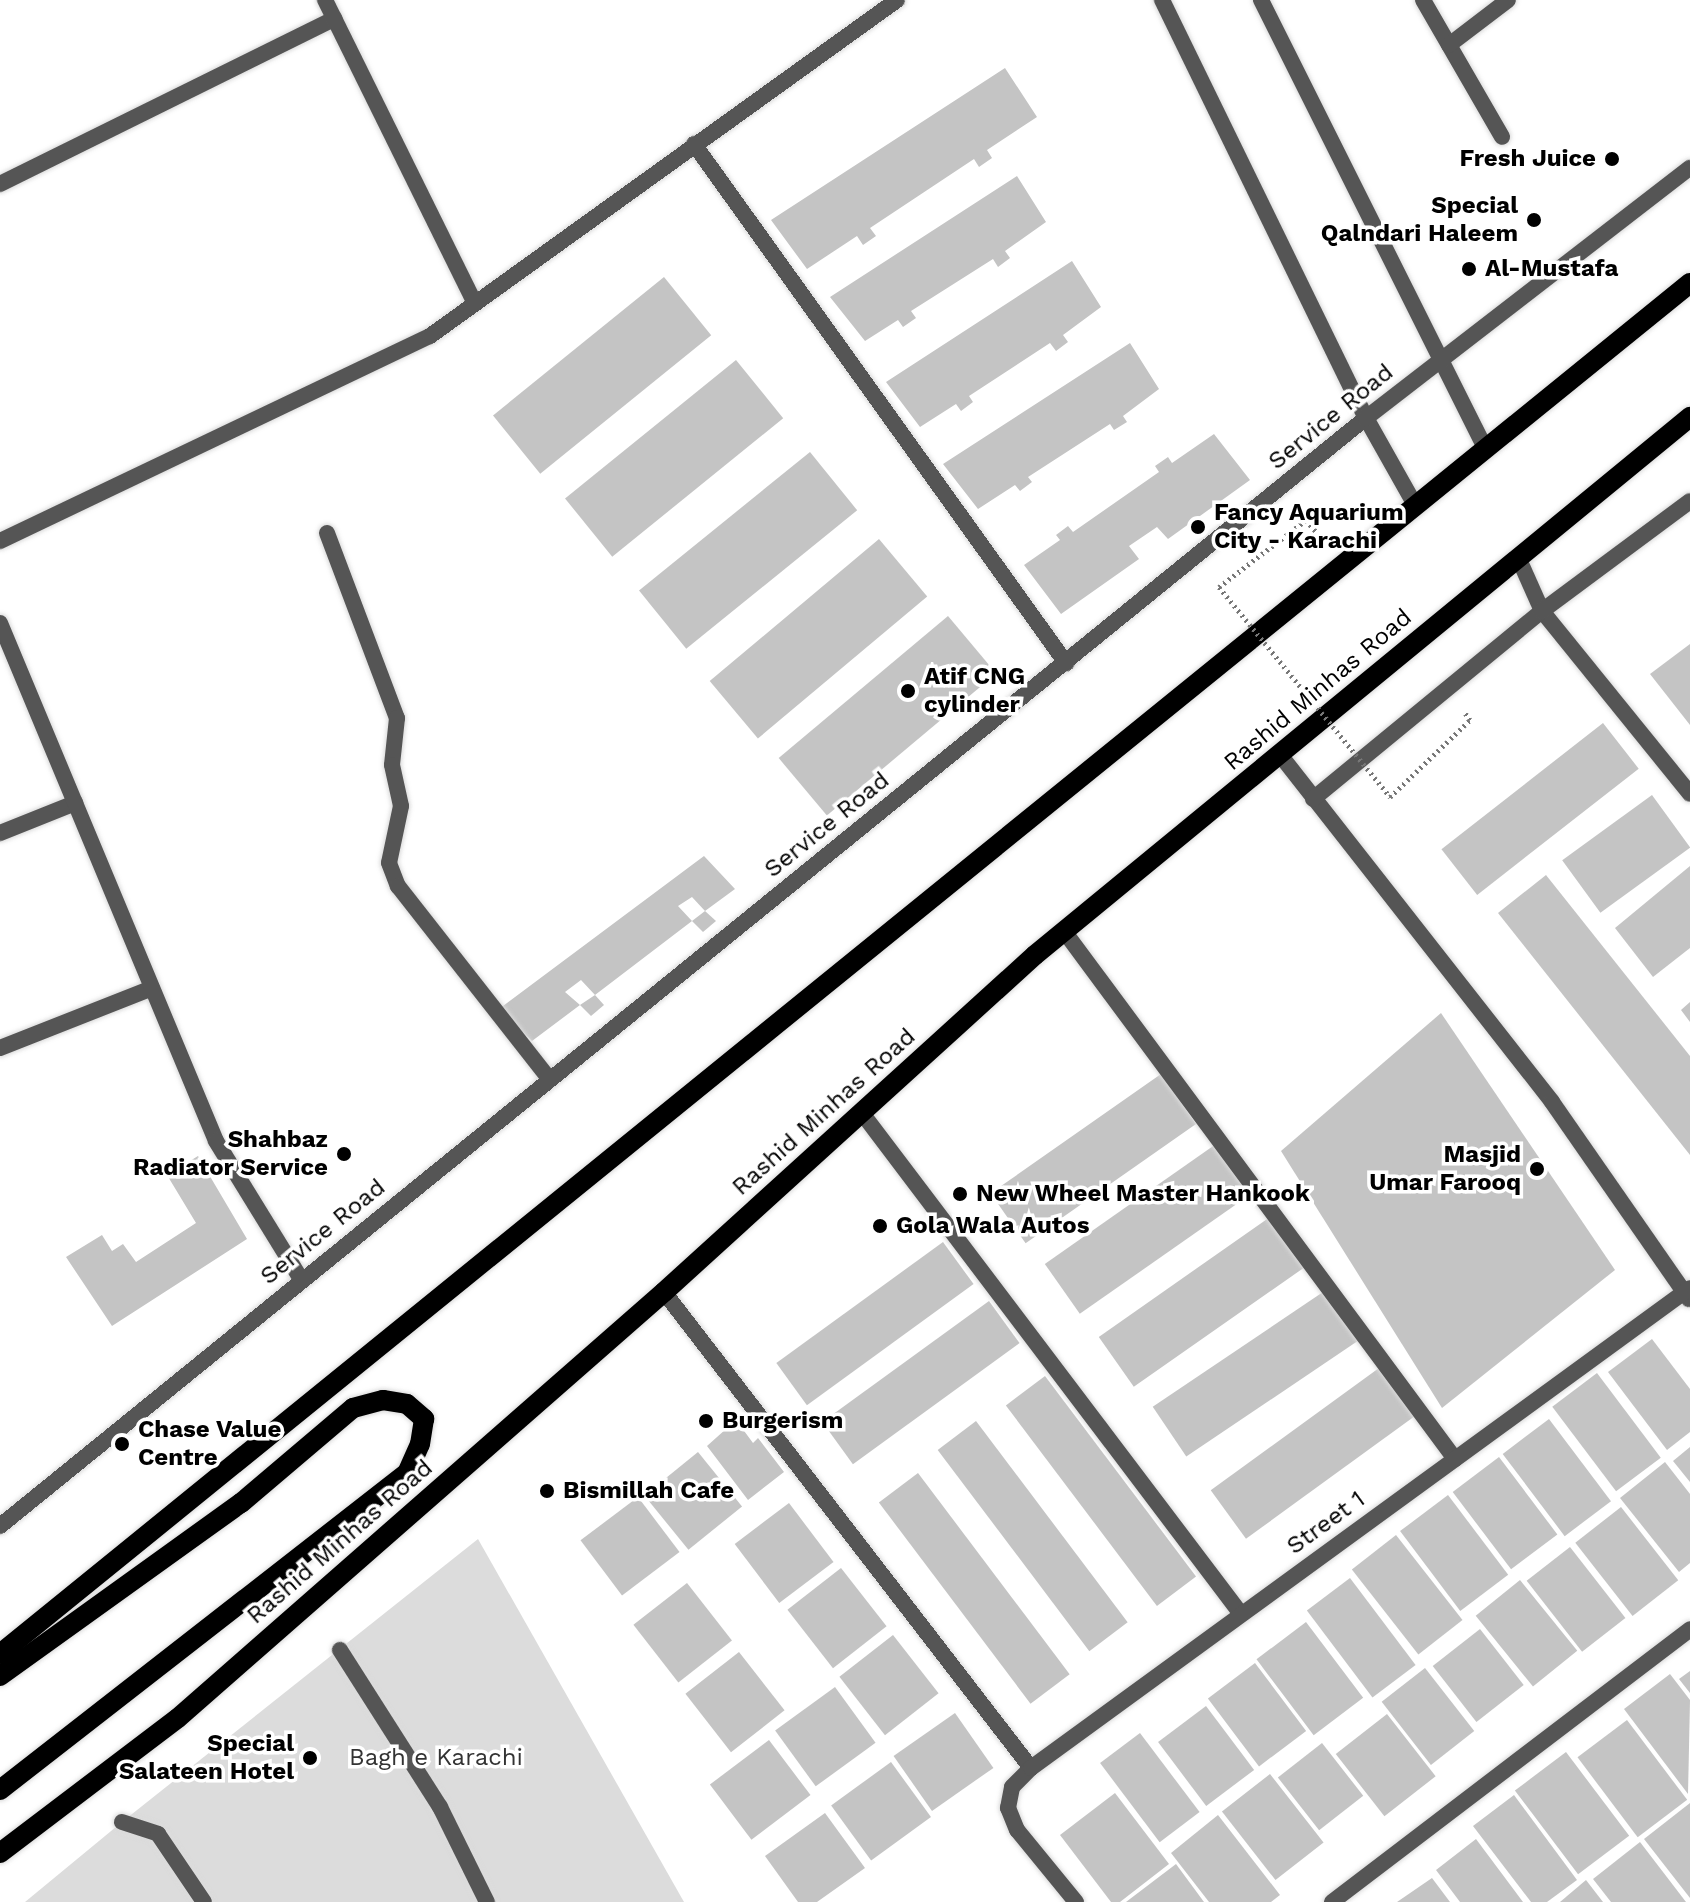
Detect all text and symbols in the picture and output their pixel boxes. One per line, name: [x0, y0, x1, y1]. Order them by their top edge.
place label: Fresh Juice: [1459, 145, 1596, 173]
marker: Fresh Juice: [1603, 150, 1621, 168]
place label: Special Qalndari Haleem: [1321, 192, 1518, 248]
marker: Special Qalndari Haleem: [1525, 211, 1543, 229]
place label: Al-Mustafa: [1485, 255, 1618, 283]
marker: Al-Mustafa: [1460, 260, 1478, 278]
street label: Service Road: [1263, 358, 1399, 476]
place label: Fancy Aquarium City - Karachi: [1214, 499, 1405, 555]
marker: Fancy Aquarium City - Karachi: [1189, 518, 1207, 536]
street label: Rashid Minhas Road: [1218, 603, 1418, 777]
place label: Atif CNG cylinder: [924, 663, 1025, 719]
marker: Atif CNG cylinder: [899, 682, 917, 700]
street label: Service Road: [759, 766, 895, 884]
street label: Rashid Minhas Road: [727, 1022, 921, 1202]
place label: Shahbaz Radiator Service: [133, 1126, 328, 1182]
place label: Masjid Umar Farooq: [1369, 1141, 1521, 1197]
marker: Shahbaz Radiator Service: [335, 1145, 353, 1163]
marker: Masjid Umar Farooq: [1528, 1160, 1546, 1178]
street label: Service Road: [255, 1173, 391, 1291]
place label: New Wheel Master Hankook: [976, 1180, 1312, 1208]
marker: New Wheel Master Hankook: [951, 1185, 969, 1203]
place label: Gola Wala Autos: [896, 1212, 1091, 1240]
marker: Gola Wala Autos: [871, 1217, 889, 1235]
place label: Burgerism: [722, 1407, 843, 1435]
marker: Burgerism: [697, 1412, 715, 1430]
place label: Chase Value Centre: [138, 1416, 282, 1472]
marker: Chase Value Centre: [113, 1435, 131, 1453]
street label: Rashid Minhas Road: [241, 1454, 439, 1630]
place label: Bismillah Cafe: [563, 1477, 734, 1505]
marker: Bismillah Cafe: [538, 1482, 556, 1500]
street label: Street 1: [1281, 1485, 1371, 1561]
place label: Special Salateen Hotel: [119, 1730, 294, 1786]
park label: Bagh e Karachi: [349, 1744, 523, 1772]
marker: Special Salateen Hotel: [301, 1749, 319, 1767]

